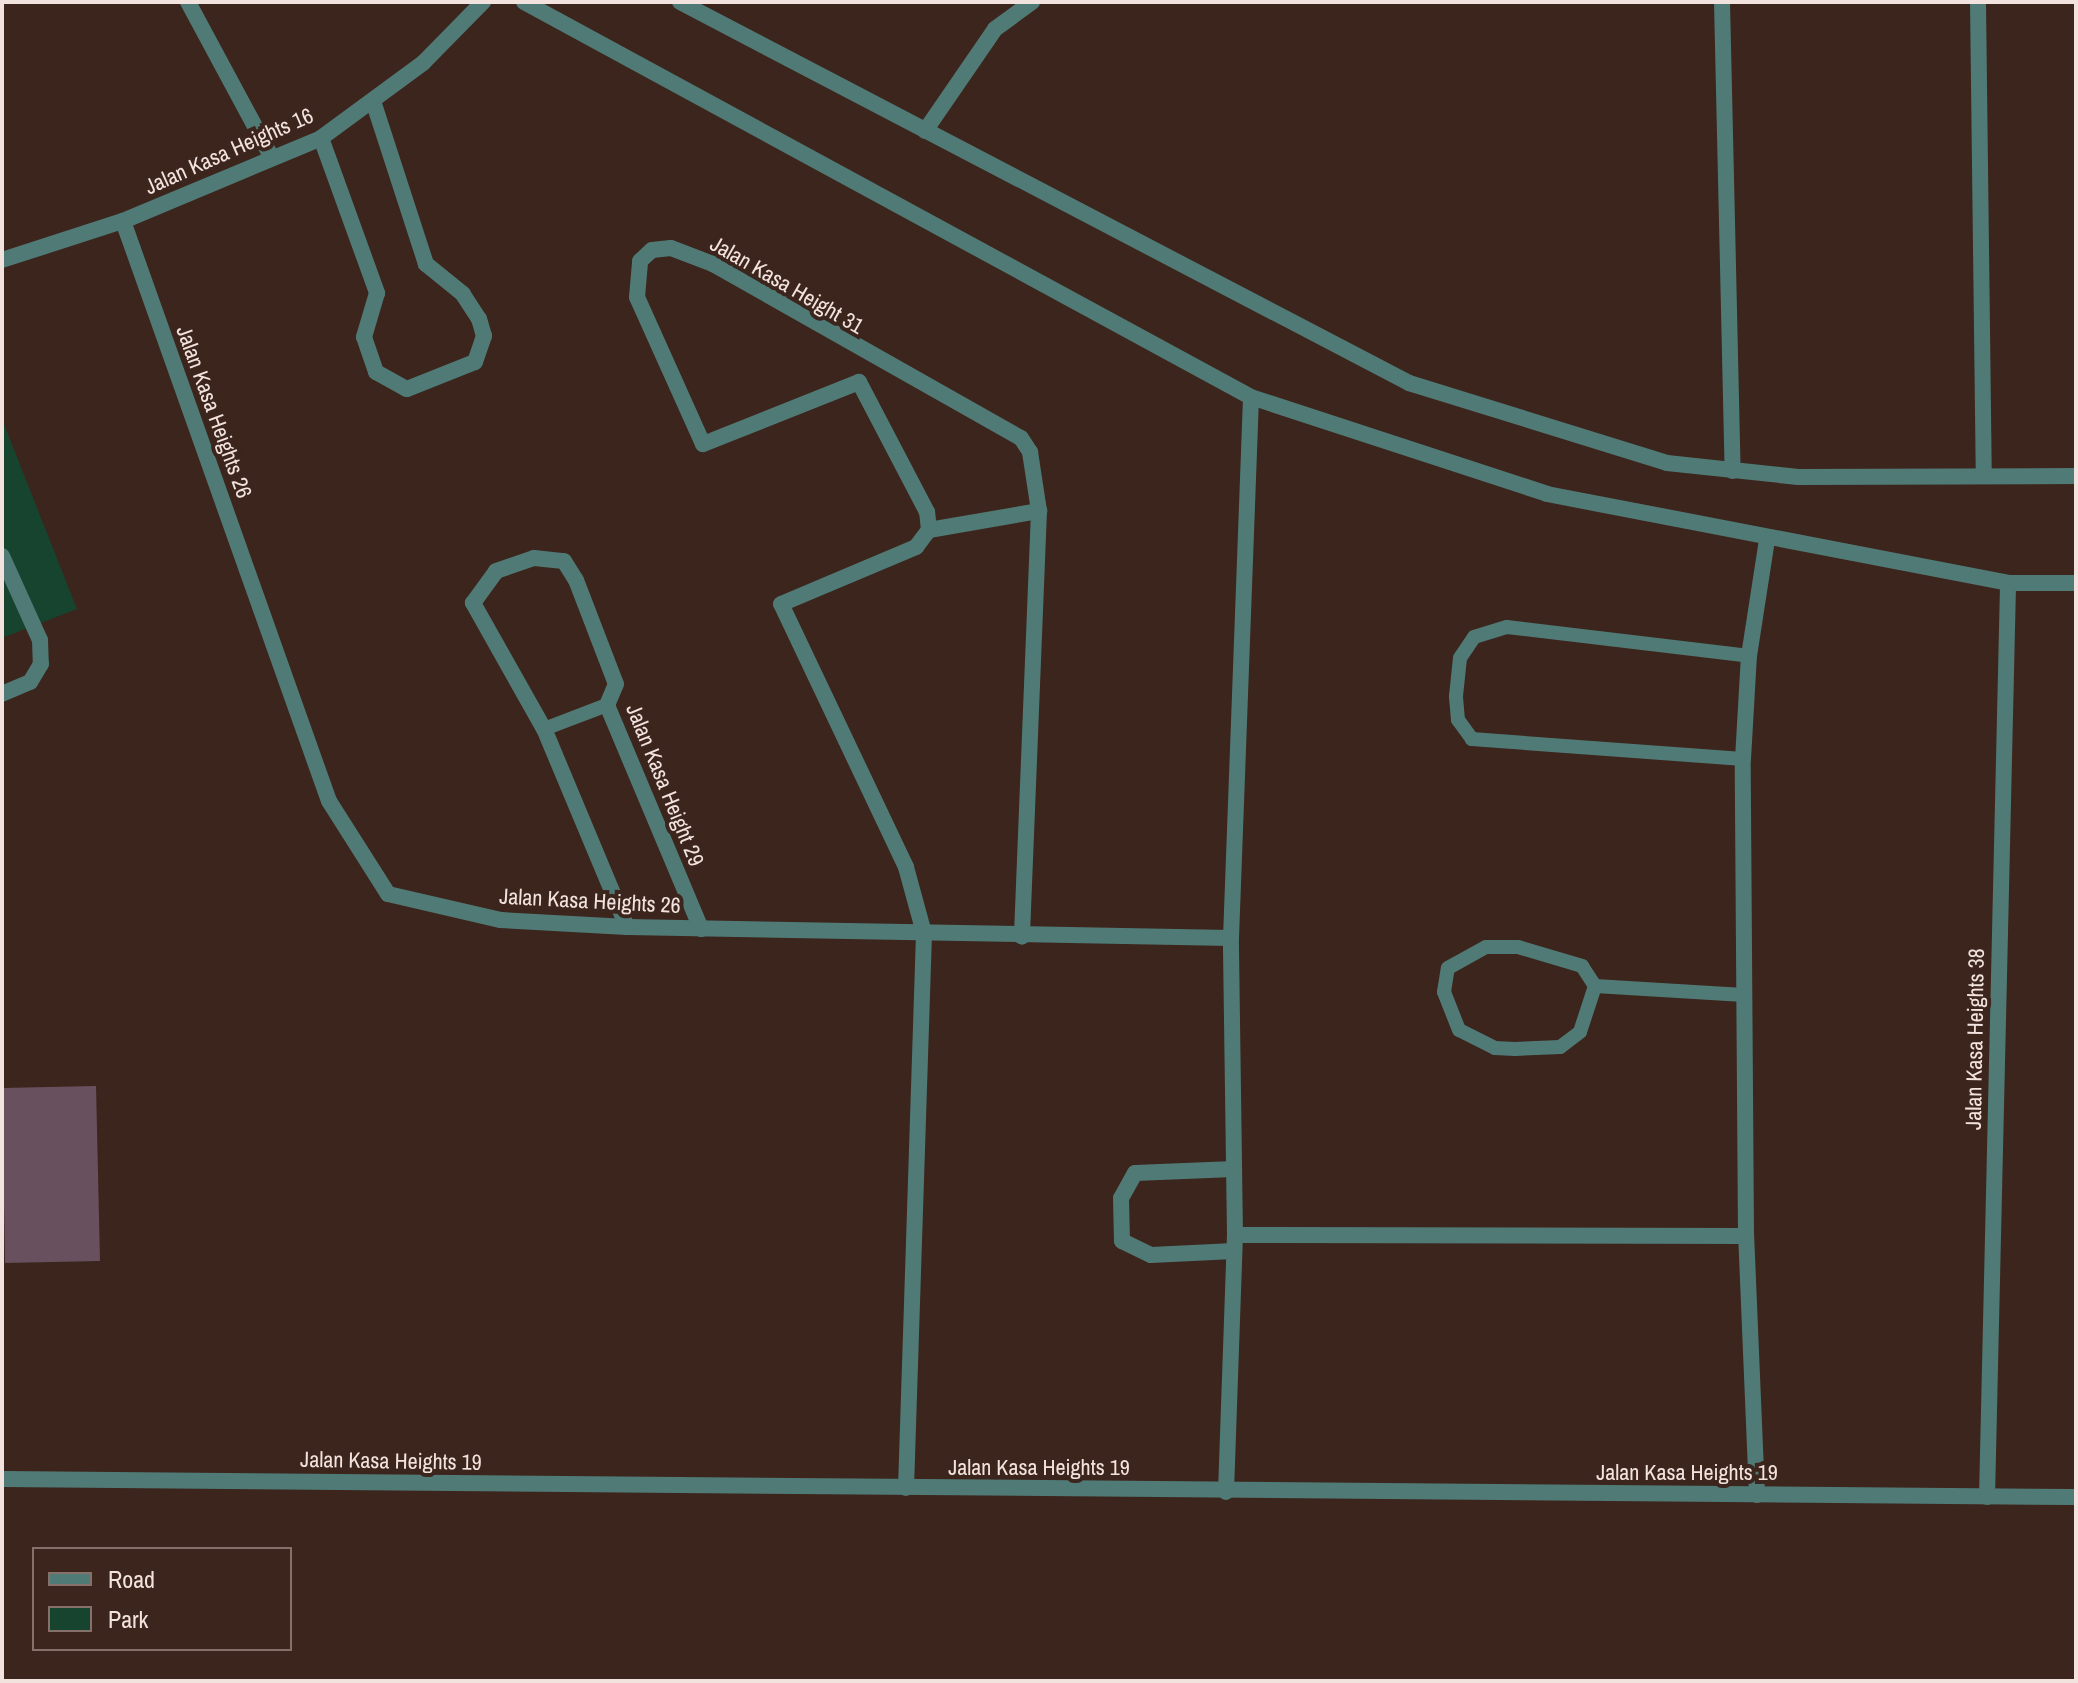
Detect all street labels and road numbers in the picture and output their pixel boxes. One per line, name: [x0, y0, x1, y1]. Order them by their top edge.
street label: Jalan Kasa Heights 16: [141, 102, 317, 200]
street label: Jalan Kasa Height 31: [706, 230, 868, 340]
street label: Jalan Kasa Heights 26: [171, 322, 257, 502]
street label: Jalan Kasa Height 29: [620, 700, 710, 870]
street label: Jalan Kasa Heights 26: [499, 883, 681, 919]
street label: Jalan Kasa Heights 38: [1960, 948, 1990, 1130]
street label: Jalan Kasa Heights 19: [300, 1446, 482, 1476]
street label: Jalan Kasa Heights 19: [948, 1455, 1130, 1481]
street label: Jalan Kasa Heights 19: [1596, 1460, 1778, 1486]

